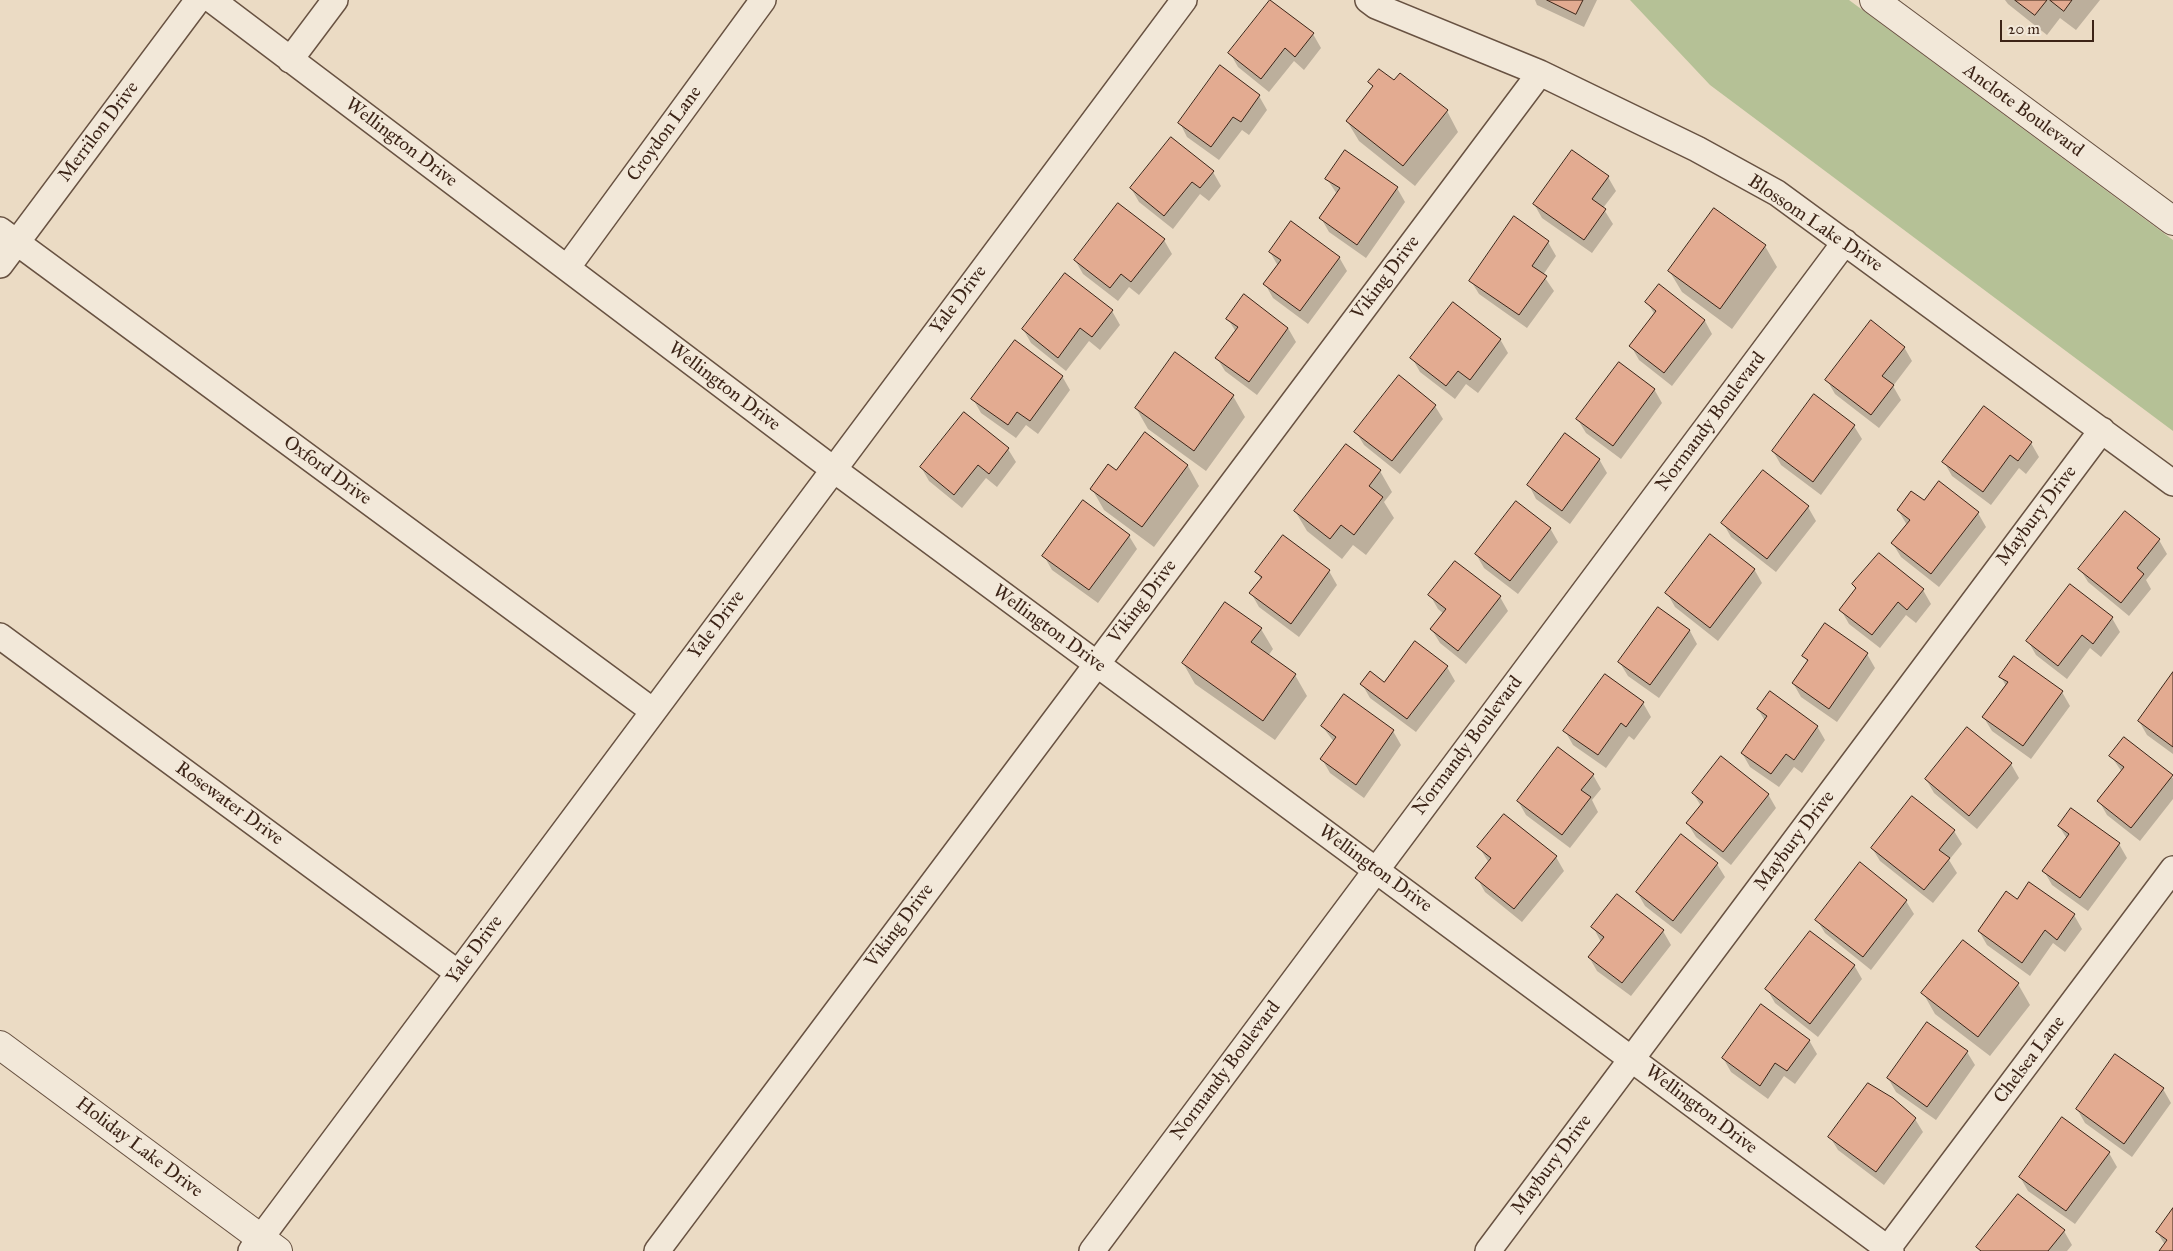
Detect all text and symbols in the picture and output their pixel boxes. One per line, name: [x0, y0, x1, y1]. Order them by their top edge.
scale bar: [2003, 10, 2097, 42]
text: 20 m: [2008, 20, 2040, 38]
street label: Anclote Boulevard: [1958, 60, 2088, 162]
street label: Merrilon Drive: [54, 77, 144, 187]
street label: Croydon Lane: [623, 82, 707, 186]
street label: Wellington Drive: [340, 93, 462, 193]
street label: Blossom Lake Drive: [1743, 170, 1887, 278]
street label: Viking Drive: [1347, 231, 1425, 325]
street label: Yale Drive: [926, 261, 992, 339]
street label: Wellington Drive: [663, 337, 785, 437]
street label: Normandy Boulevard: [1651, 348, 1771, 496]
street label: Oxford Drive: [278, 431, 376, 511]
street label: Maybury Drive: [1992, 461, 2082, 571]
street label: Viking Drive: [1104, 555, 1182, 649]
street label: Wellington Drive: [988, 580, 1110, 678]
street label: Yale Drive: [684, 586, 750, 664]
street label: Normandy Boulevard: [1408, 672, 1528, 820]
street label: Rosewater Drive: [171, 757, 287, 851]
street label: Maybury Drive: [1750, 786, 1840, 896]
street label: Wellington Drive: [1314, 820, 1436, 918]
street label: Viking Drive: [861, 879, 939, 973]
street label: Yale Drive: [442, 911, 508, 989]
street label: Normandy Boulevard: [1166, 997, 1286, 1145]
street label: Chelsea Lane: [1990, 1012, 2070, 1108]
street label: Wellington Drive: [1640, 1060, 1762, 1160]
street label: Holiday Lake Drive: [71, 1093, 207, 1203]
street label: Maybury Drive: [1507, 1110, 1597, 1220]

